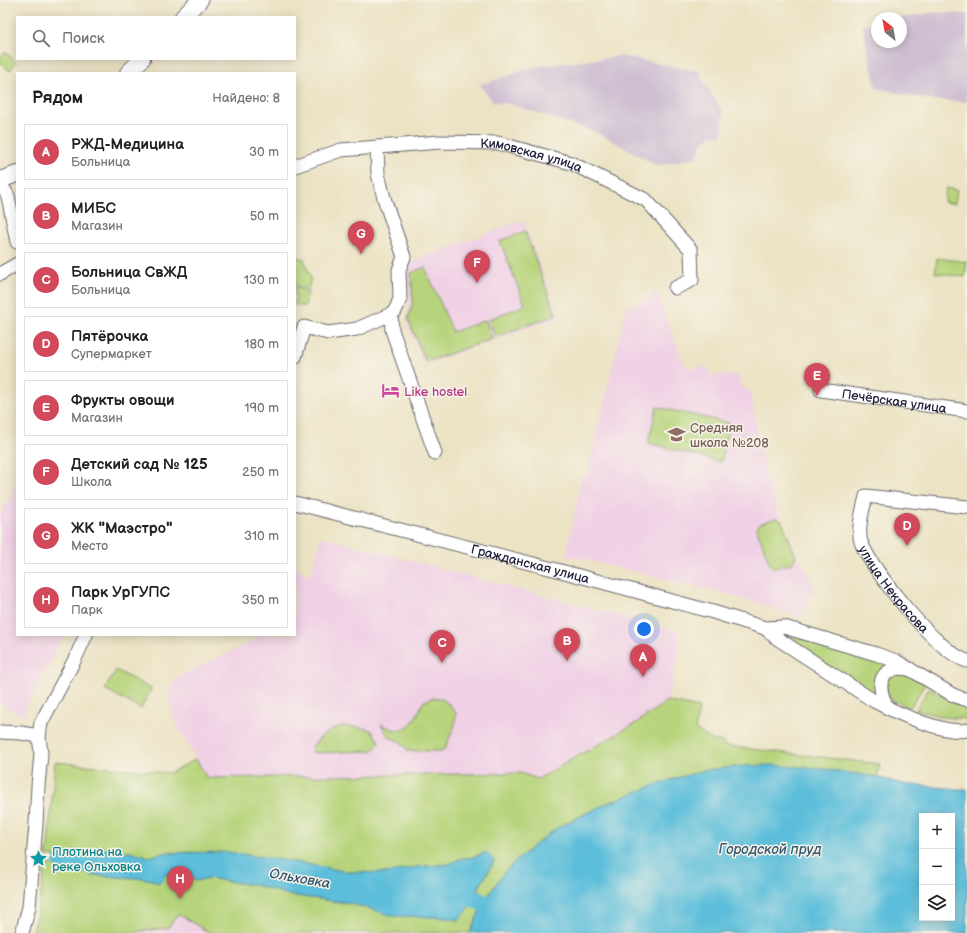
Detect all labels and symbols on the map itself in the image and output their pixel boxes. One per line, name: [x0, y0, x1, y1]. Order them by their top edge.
north arrow: [871, 12, 907, 48]
street label: Кимовская улица: [480, 136, 585, 177]
pin: G: [348, 221, 374, 254]
pin: F: [464, 250, 490, 283]
pin: E: [804, 363, 830, 396]
hotel icon: Like hostel: [381, 381, 401, 401]
place label: Like hostel: [404, 384, 467, 400]
street label: Печёрская улица: [841, 386, 948, 417]
place label: Средняя школа №208: [690, 420, 769, 451]
school or university icon: Средняя школа №208: [667, 424, 687, 444]
pin: D: [894, 513, 920, 546]
street label: Гражданская улица: [469, 541, 591, 587]
street label: улица Некрасова: [855, 543, 932, 637]
your location: [634, 619, 654, 639]
pin: B: [554, 628, 580, 661]
pin: C: [429, 630, 455, 663]
pin: A: [630, 644, 656, 677]
water label: Городской пруд: [718, 841, 822, 858]
place label: Плотина на реке Ольховка: [52, 844, 141, 875]
place icon: Плотина на реке Ольховка: [29, 848, 49, 868]
water label: Ольховка: [268, 865, 332, 892]
pin: H: [167, 866, 193, 899]

